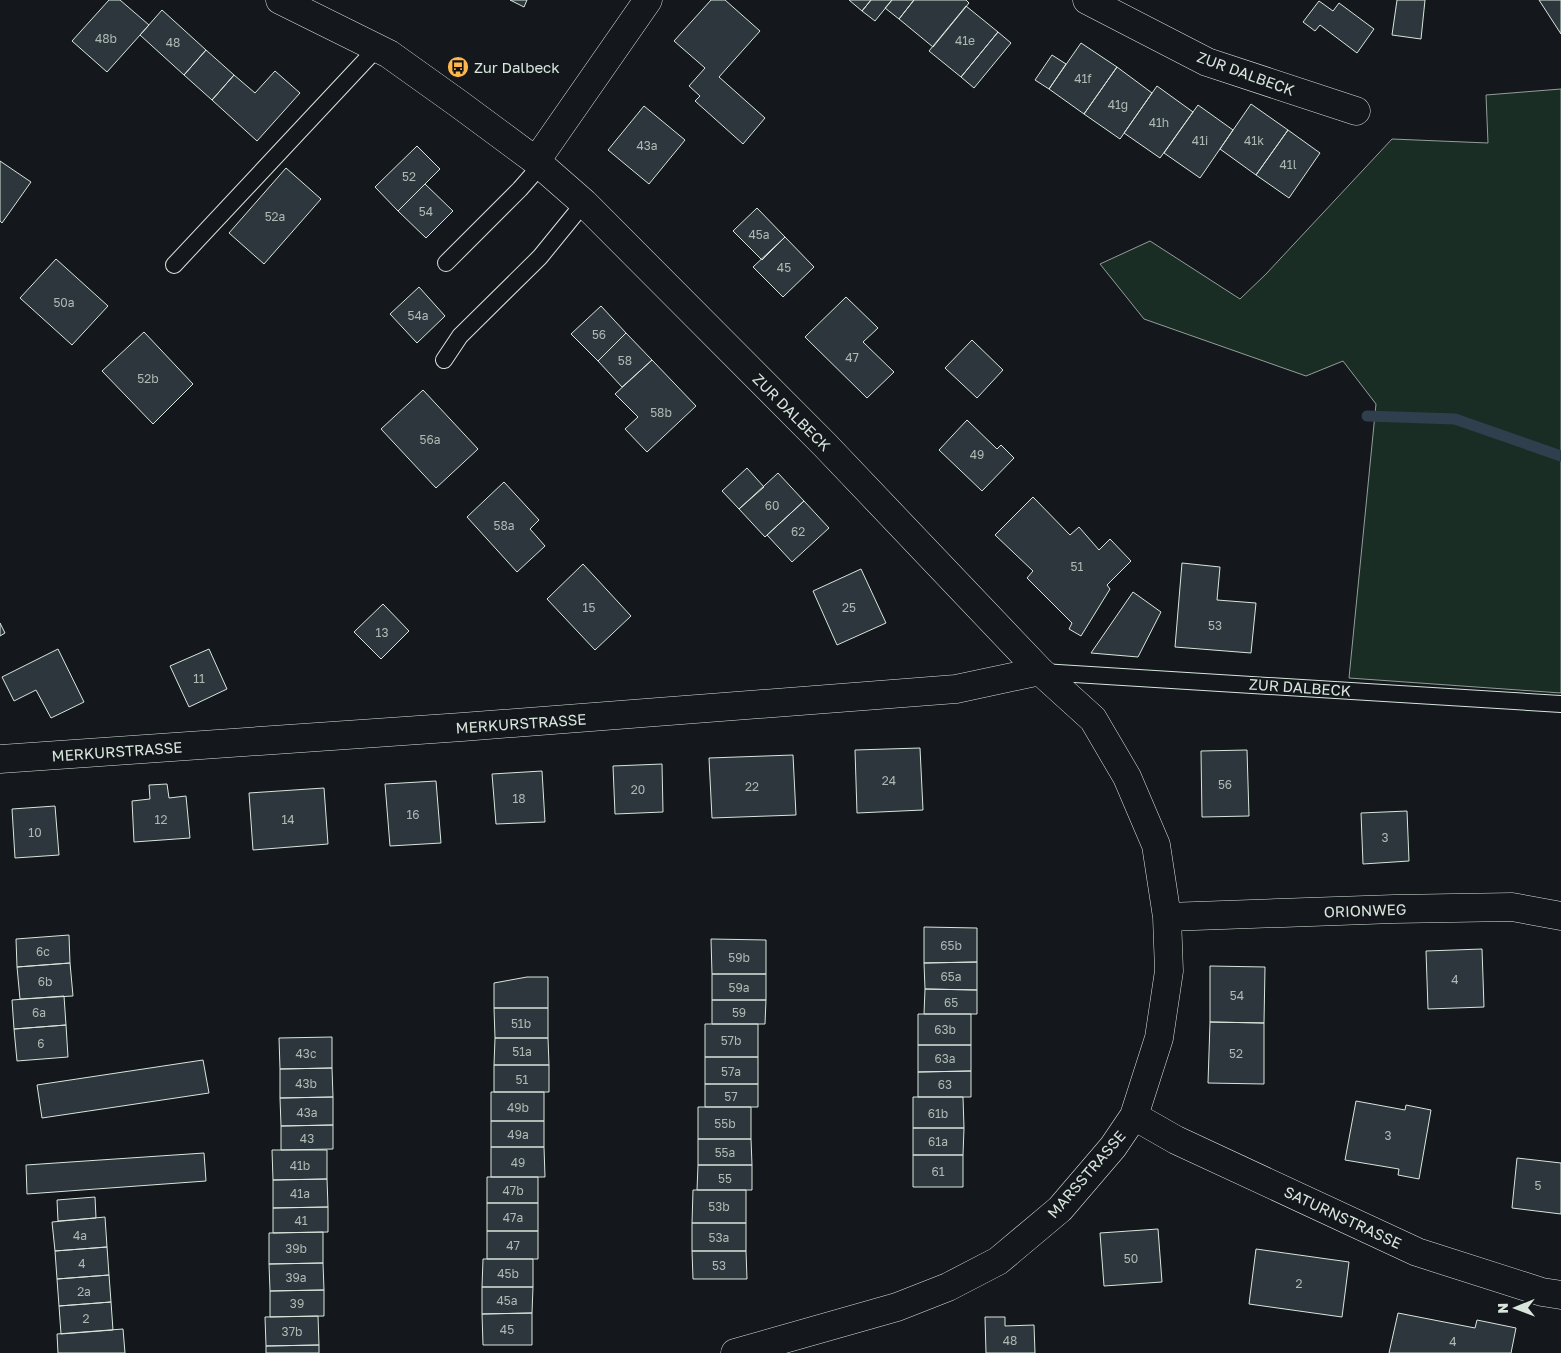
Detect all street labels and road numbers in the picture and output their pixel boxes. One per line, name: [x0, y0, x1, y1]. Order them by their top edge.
street label: ZUR DALBECK: [1195, 47, 1297, 99]
street label: ZUR DALBECK: [749, 369, 835, 455]
street label: ZUR DALBECK: [1248, 674, 1352, 700]
street label: MERKURSTRASSE: [455, 709, 587, 737]
street label: MERKURSTRASSE: [51, 737, 183, 765]
street label: ORIONWEG: [1323, 900, 1407, 920]
street label: MARSSTRASSE: [1043, 1127, 1129, 1221]
street label: SATURNSTRASSE: [1281, 1182, 1405, 1252]

